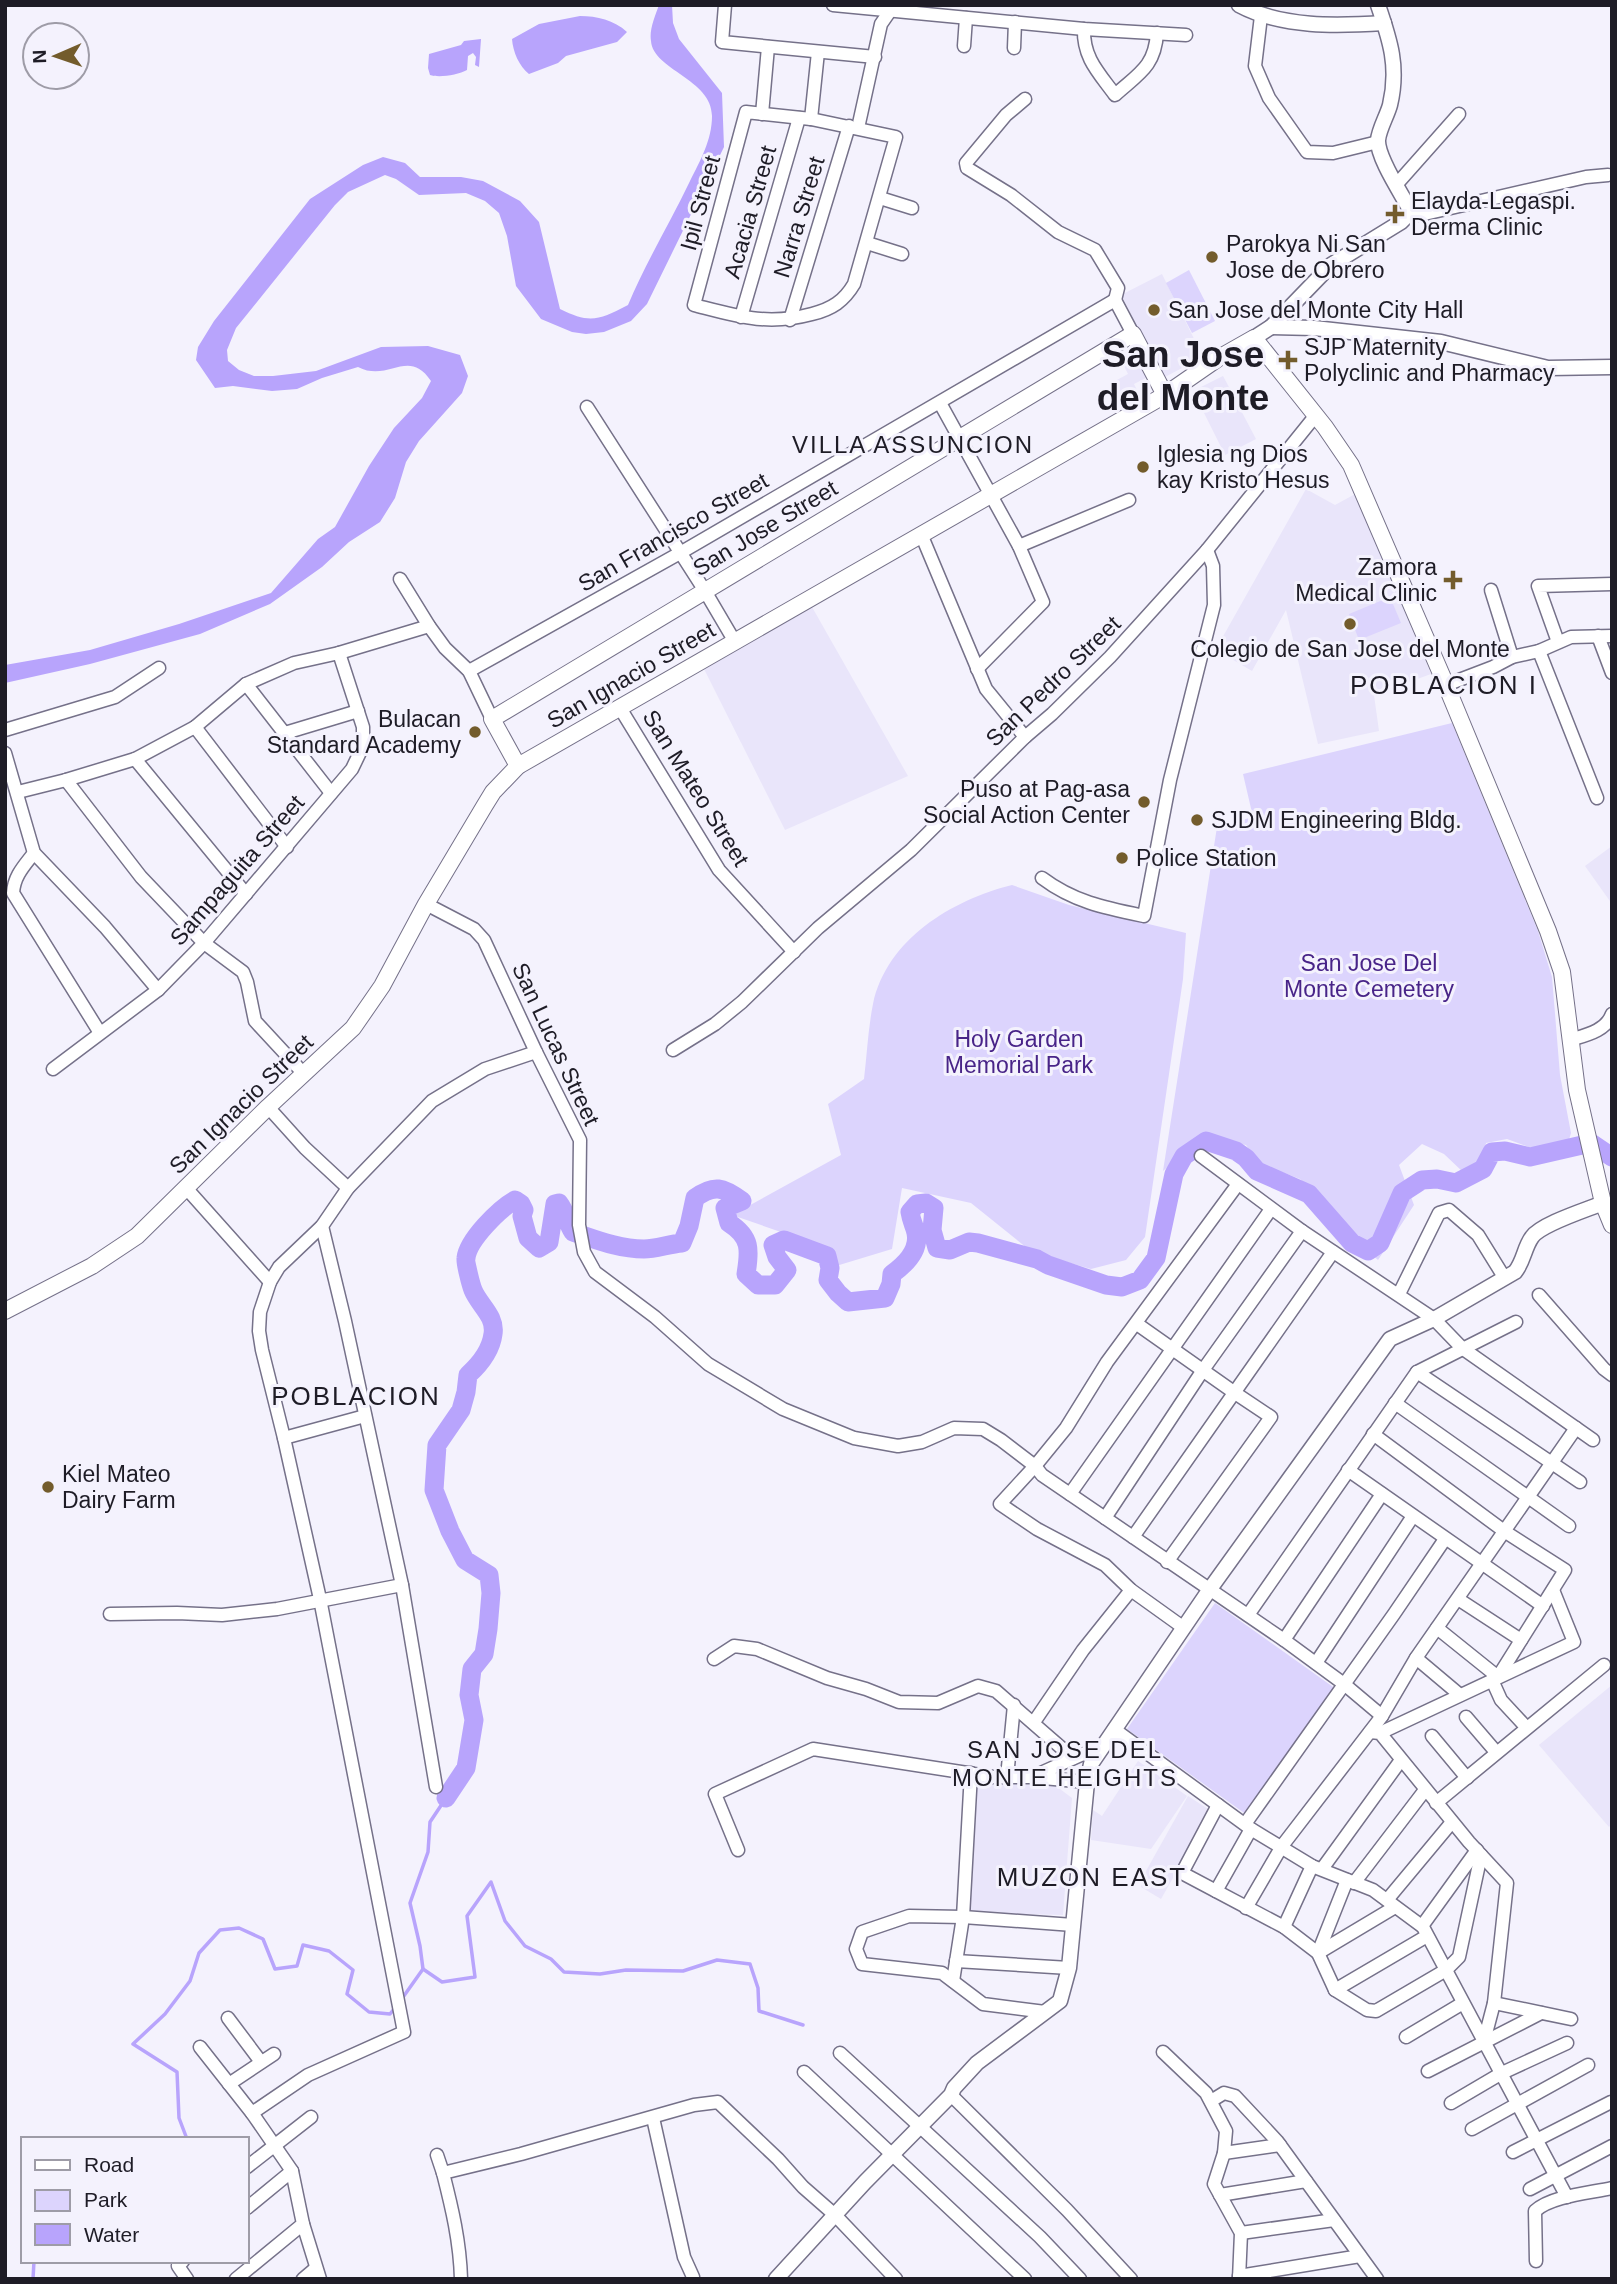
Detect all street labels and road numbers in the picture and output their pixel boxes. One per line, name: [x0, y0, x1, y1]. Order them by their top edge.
street label: Acacia Street: [719, 142, 782, 281]
street label: Ipil Street: [675, 152, 725, 253]
street label: Narra Street: [768, 153, 830, 281]
street label: San Francisco Street: [574, 467, 773, 597]
street label: San Jose Street: [688, 474, 842, 581]
street label: San Pedro Street: [981, 610, 1126, 752]
street label: San Ignacio Street: [543, 616, 720, 734]
street label: San Mateo Street: [638, 705, 755, 871]
street label: Sampaguita Street: [165, 789, 310, 950]
street label: San Lucas Street: [507, 959, 605, 1130]
street label: San Ignacio Street: [164, 1028, 319, 1179]

